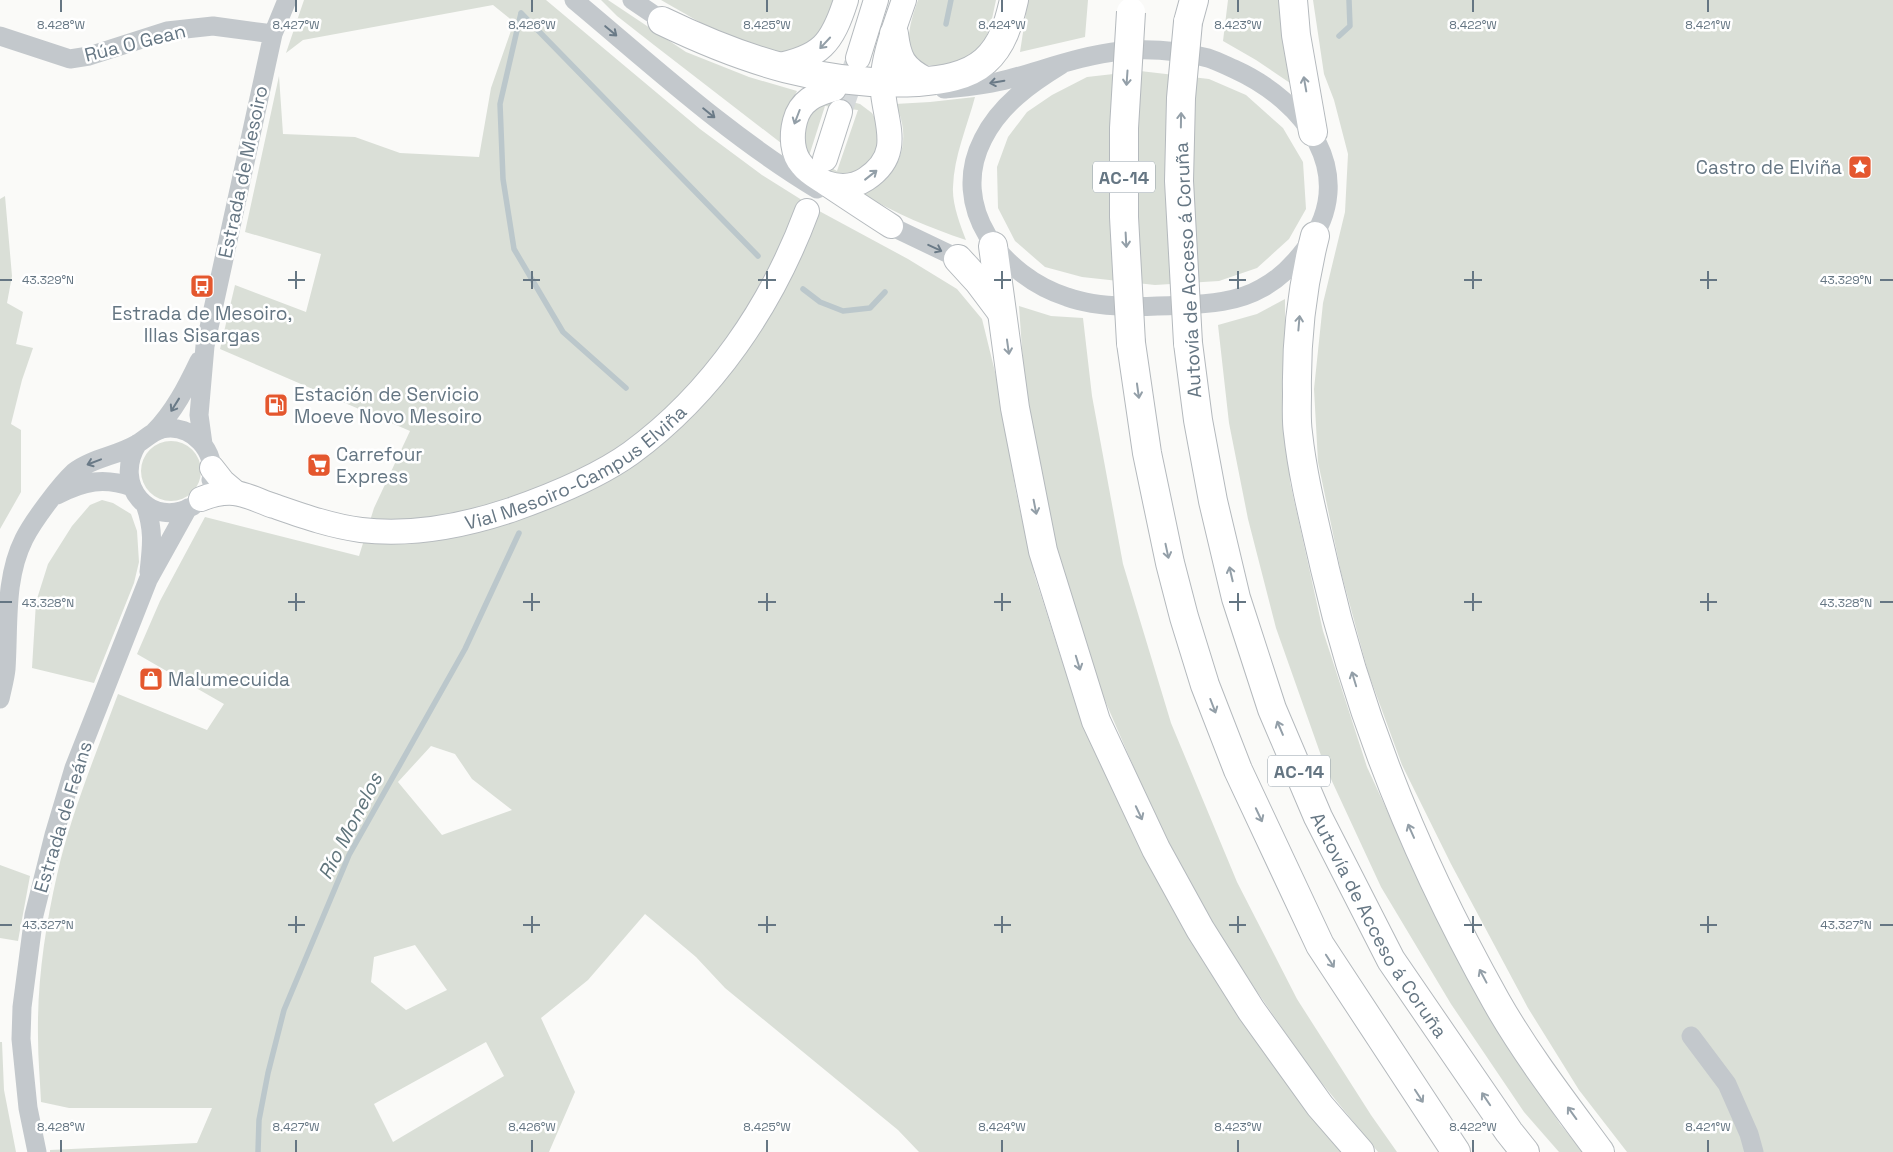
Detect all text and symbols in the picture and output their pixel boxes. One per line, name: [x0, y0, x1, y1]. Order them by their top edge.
text: 8.428°W: [37, 17, 85, 33]
text: 8.427°W: [273, 17, 320, 33]
text: 8.426°W: [508, 17, 556, 33]
text: 8.425°W: [743, 17, 791, 33]
text: 8.424°W: [978, 17, 1026, 33]
text: 8.423°W: [1214, 17, 1262, 33]
text: 8.422°W: [1449, 17, 1497, 33]
text: 8.421°W: [1685, 17, 1731, 33]
street label: Rúa O Gean: [82, 18, 188, 68]
one-way arrow: [604, 26, 617, 37]
one-way arrow: [819, 37, 831, 50]
one-way arrow: [1122, 70, 1131, 86]
one-way arrow: [990, 77, 1006, 87]
one-way arrow: [1299, 77, 1309, 93]
street label: Estrada de Mesoiro: [212, 83, 274, 261]
one-way arrow: [703, 107, 716, 118]
one-way arrow: [792, 109, 801, 124]
one-way arrow: [1176, 112, 1185, 128]
street label: Autovía de Acceso á Coruña: [1169, 142, 1207, 398]
place icon: Castro de Elviña: [1847, 154, 1873, 180]
place label: Castro de Elviña: [1696, 155, 1842, 180]
road number: AC-14: [1093, 162, 1155, 192]
one-way arrow: [865, 169, 878, 180]
one-way arrow: [1121, 232, 1130, 248]
one-way arrow: [927, 243, 942, 253]
text: 43.329°N: [22, 272, 74, 288]
text: 43.329°N: [1820, 272, 1872, 288]
bus stop icon: Estrada de Mesoiro, Illas Sisargas: [189, 273, 215, 299]
place label: Estrada de Mesoiro, Illas Sisargas: [112, 301, 292, 348]
one-way arrow: [1295, 315, 1304, 331]
one-way arrow: [1003, 338, 1013, 354]
place label: Estación de Servicio Moeve Novo Mesoiro: [294, 382, 482, 429]
one-way arrow: [1134, 383, 1144, 399]
fuel station icon: Estación de Servicio Moeve Novo Mesoiro: [263, 392, 289, 418]
one-way arrow: [170, 397, 180, 411]
street label: Vial Mesoiro-Campus Elviña: [462, 399, 692, 535]
place label: Carrefour Express: [336, 442, 422, 489]
supermarket icon: Carrefour Express: [306, 452, 332, 478]
one-way arrow: [86, 459, 101, 468]
one-way arrow: [1030, 498, 1040, 514]
one-way arrow: [1163, 542, 1173, 558]
one-way arrow: [1226, 566, 1235, 582]
text: 43.328°N: [22, 595, 74, 611]
text: 43.328°N: [1820, 595, 1872, 611]
one-way arrow: [1074, 655, 1084, 671]
shop icon: Malumecuida: [138, 666, 164, 692]
place label: Malumecuida: [168, 667, 290, 692]
one-way arrow: [1349, 671, 1359, 687]
one-way arrow: [1209, 698, 1218, 714]
one-way arrow: [1275, 721, 1285, 736]
street label: Estrada de Feáns: [28, 738, 98, 896]
road number: AC-14: [1268, 756, 1330, 786]
water label: Río Monelos: [312, 767, 389, 884]
one-way arrow: [1135, 805, 1145, 820]
one-way arrow: [1254, 807, 1264, 822]
street label: Autovía de Acceso á Coruña: [1305, 808, 1453, 1043]
one-way arrow: [1405, 824, 1415, 839]
text: 43.327°N: [22, 917, 74, 933]
text: 43.327°N: [1820, 917, 1872, 933]
one-way arrow: [1325, 953, 1335, 967]
one-way arrow: [1478, 969, 1488, 984]
one-way arrow: [1414, 1089, 1424, 1103]
one-way arrow: [1481, 1092, 1491, 1106]
one-way arrow: [1566, 1106, 1577, 1120]
text: 8.428°W: [37, 1119, 85, 1135]
text: 8.427°W: [273, 1119, 320, 1135]
text: 8.426°W: [508, 1119, 556, 1135]
text: 8.425°W: [743, 1119, 791, 1135]
text: 8.424°W: [978, 1119, 1026, 1135]
text: 8.423°W: [1214, 1119, 1262, 1135]
text: 8.422°W: [1449, 1119, 1497, 1135]
text: 8.421°W: [1685, 1119, 1731, 1135]

